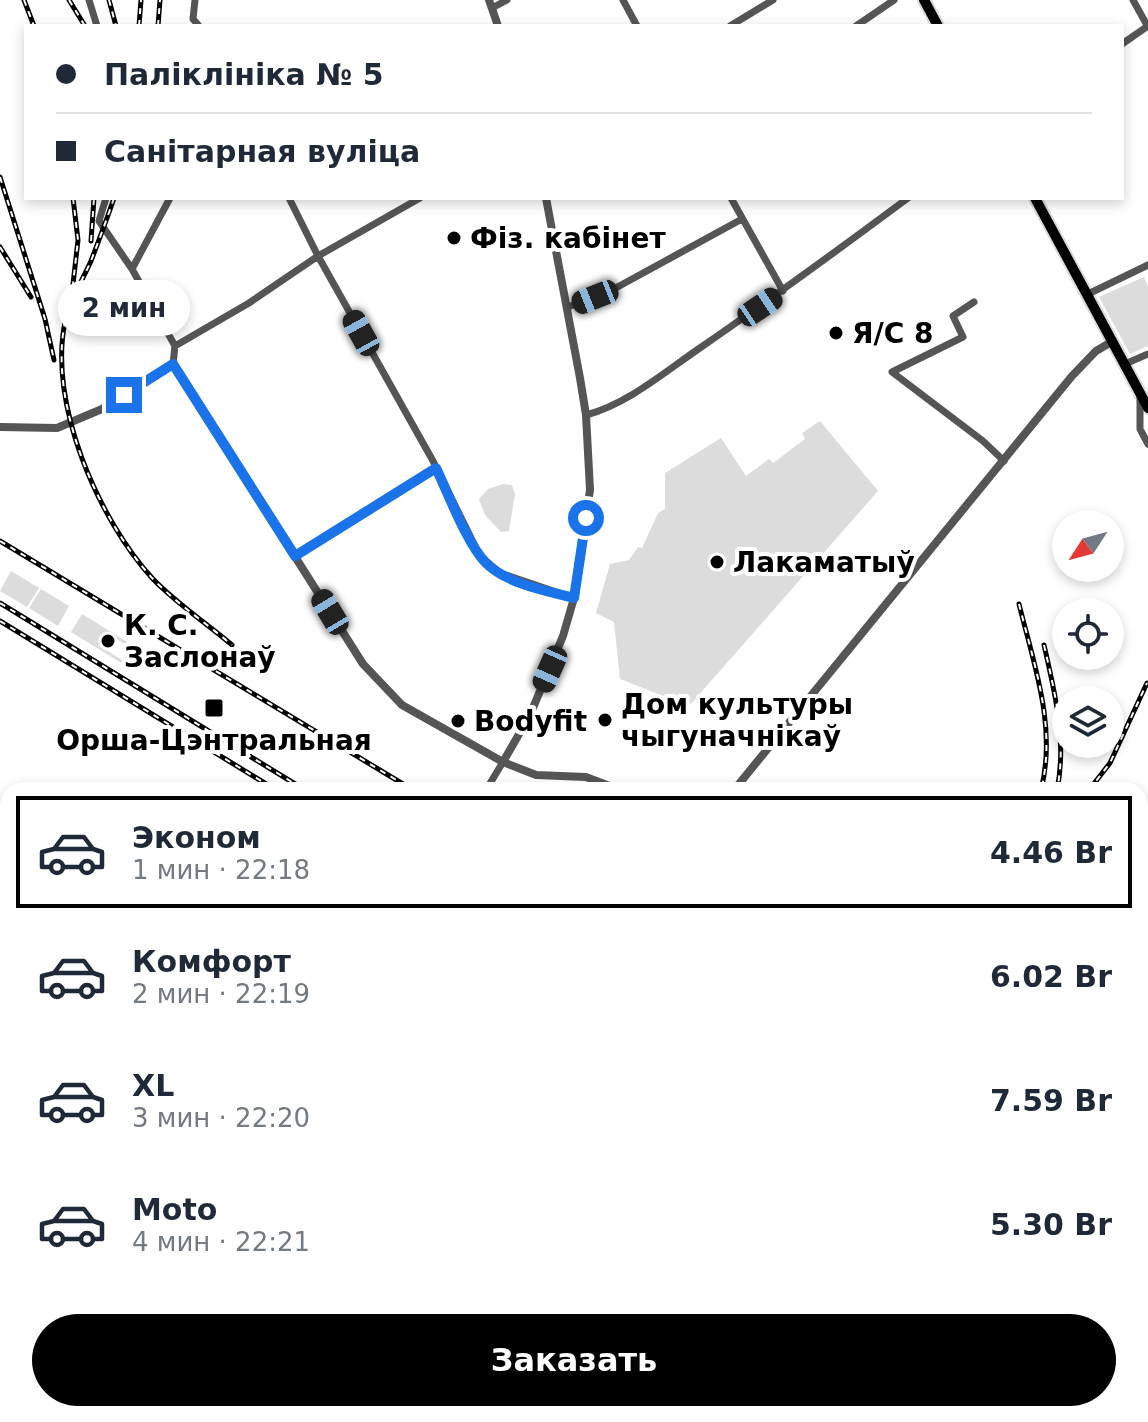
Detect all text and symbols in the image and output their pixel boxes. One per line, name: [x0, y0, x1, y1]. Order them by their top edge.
text: Паліклініка № 5: [104, 57, 384, 92]
text: Санітарная вуліца: [104, 134, 420, 169]
place label: Фіз. кабінет: [470, 222, 666, 255]
marker: Фіз. кабінет: [445, 229, 463, 247]
car: [568, 277, 622, 317]
callout: 2 мин: [58, 279, 190, 335]
car: [733, 284, 787, 330]
text: 2 мин: [82, 293, 166, 323]
car: [339, 306, 383, 360]
place label: Я/С 8: [852, 317, 934, 350]
marker: Я/С 8: [827, 324, 845, 342]
route end: [106, 377, 142, 413]
route start: [568, 500, 604, 536]
north arrow: [1052, 510, 1124, 582]
map controls: [1052, 510, 1124, 758]
place label: Лакаматыў: [733, 546, 915, 579]
marker: Лакаматыў: [708, 553, 726, 571]
car: [307, 585, 353, 639]
button: locate: [1052, 598, 1124, 670]
place label: К. С. Заслонаў: [124, 609, 276, 674]
marker: К. С. Заслонаў: [99, 632, 117, 650]
car: [529, 642, 571, 696]
button: layers: [1052, 686, 1124, 758]
place label: Дом культуры чыгуначнікаў: [621, 688, 853, 753]
marker: Орша-Цэнтральная: [203, 697, 225, 719]
place label: Bodyfit: [474, 705, 587, 738]
marker: Дом культуры чыгуначнікаў: [596, 711, 614, 729]
marker: Bodyfit: [449, 712, 467, 730]
place label: Орша-Цэнтральная: [56, 724, 372, 757]
icon: car: [36, 816, 108, 888]
text: Эконом: [132, 820, 261, 855]
text: 4.46 Br: [990, 835, 1112, 870]
text: 1 мин · 22:18: [132, 855, 310, 885]
icon: car: [36, 940, 108, 1012]
text: Комфорт: [132, 944, 291, 979]
text: 6.02 Br: [990, 959, 1112, 994]
text: 2 мин · 22:19: [132, 979, 310, 1009]
icon: car: [36, 1064, 108, 1136]
text: XL: [132, 1068, 174, 1103]
text: 7.59 Br: [990, 1083, 1112, 1118]
text: 3 мин · 22:20: [132, 1103, 310, 1133]
icon: car: [36, 1188, 108, 1260]
text: Moto: [132, 1192, 217, 1227]
text: 5.30 Br: [990, 1207, 1112, 1242]
text: 4 мин · 22:21: [132, 1227, 310, 1257]
button: Заказать: [32, 1314, 1116, 1406]

